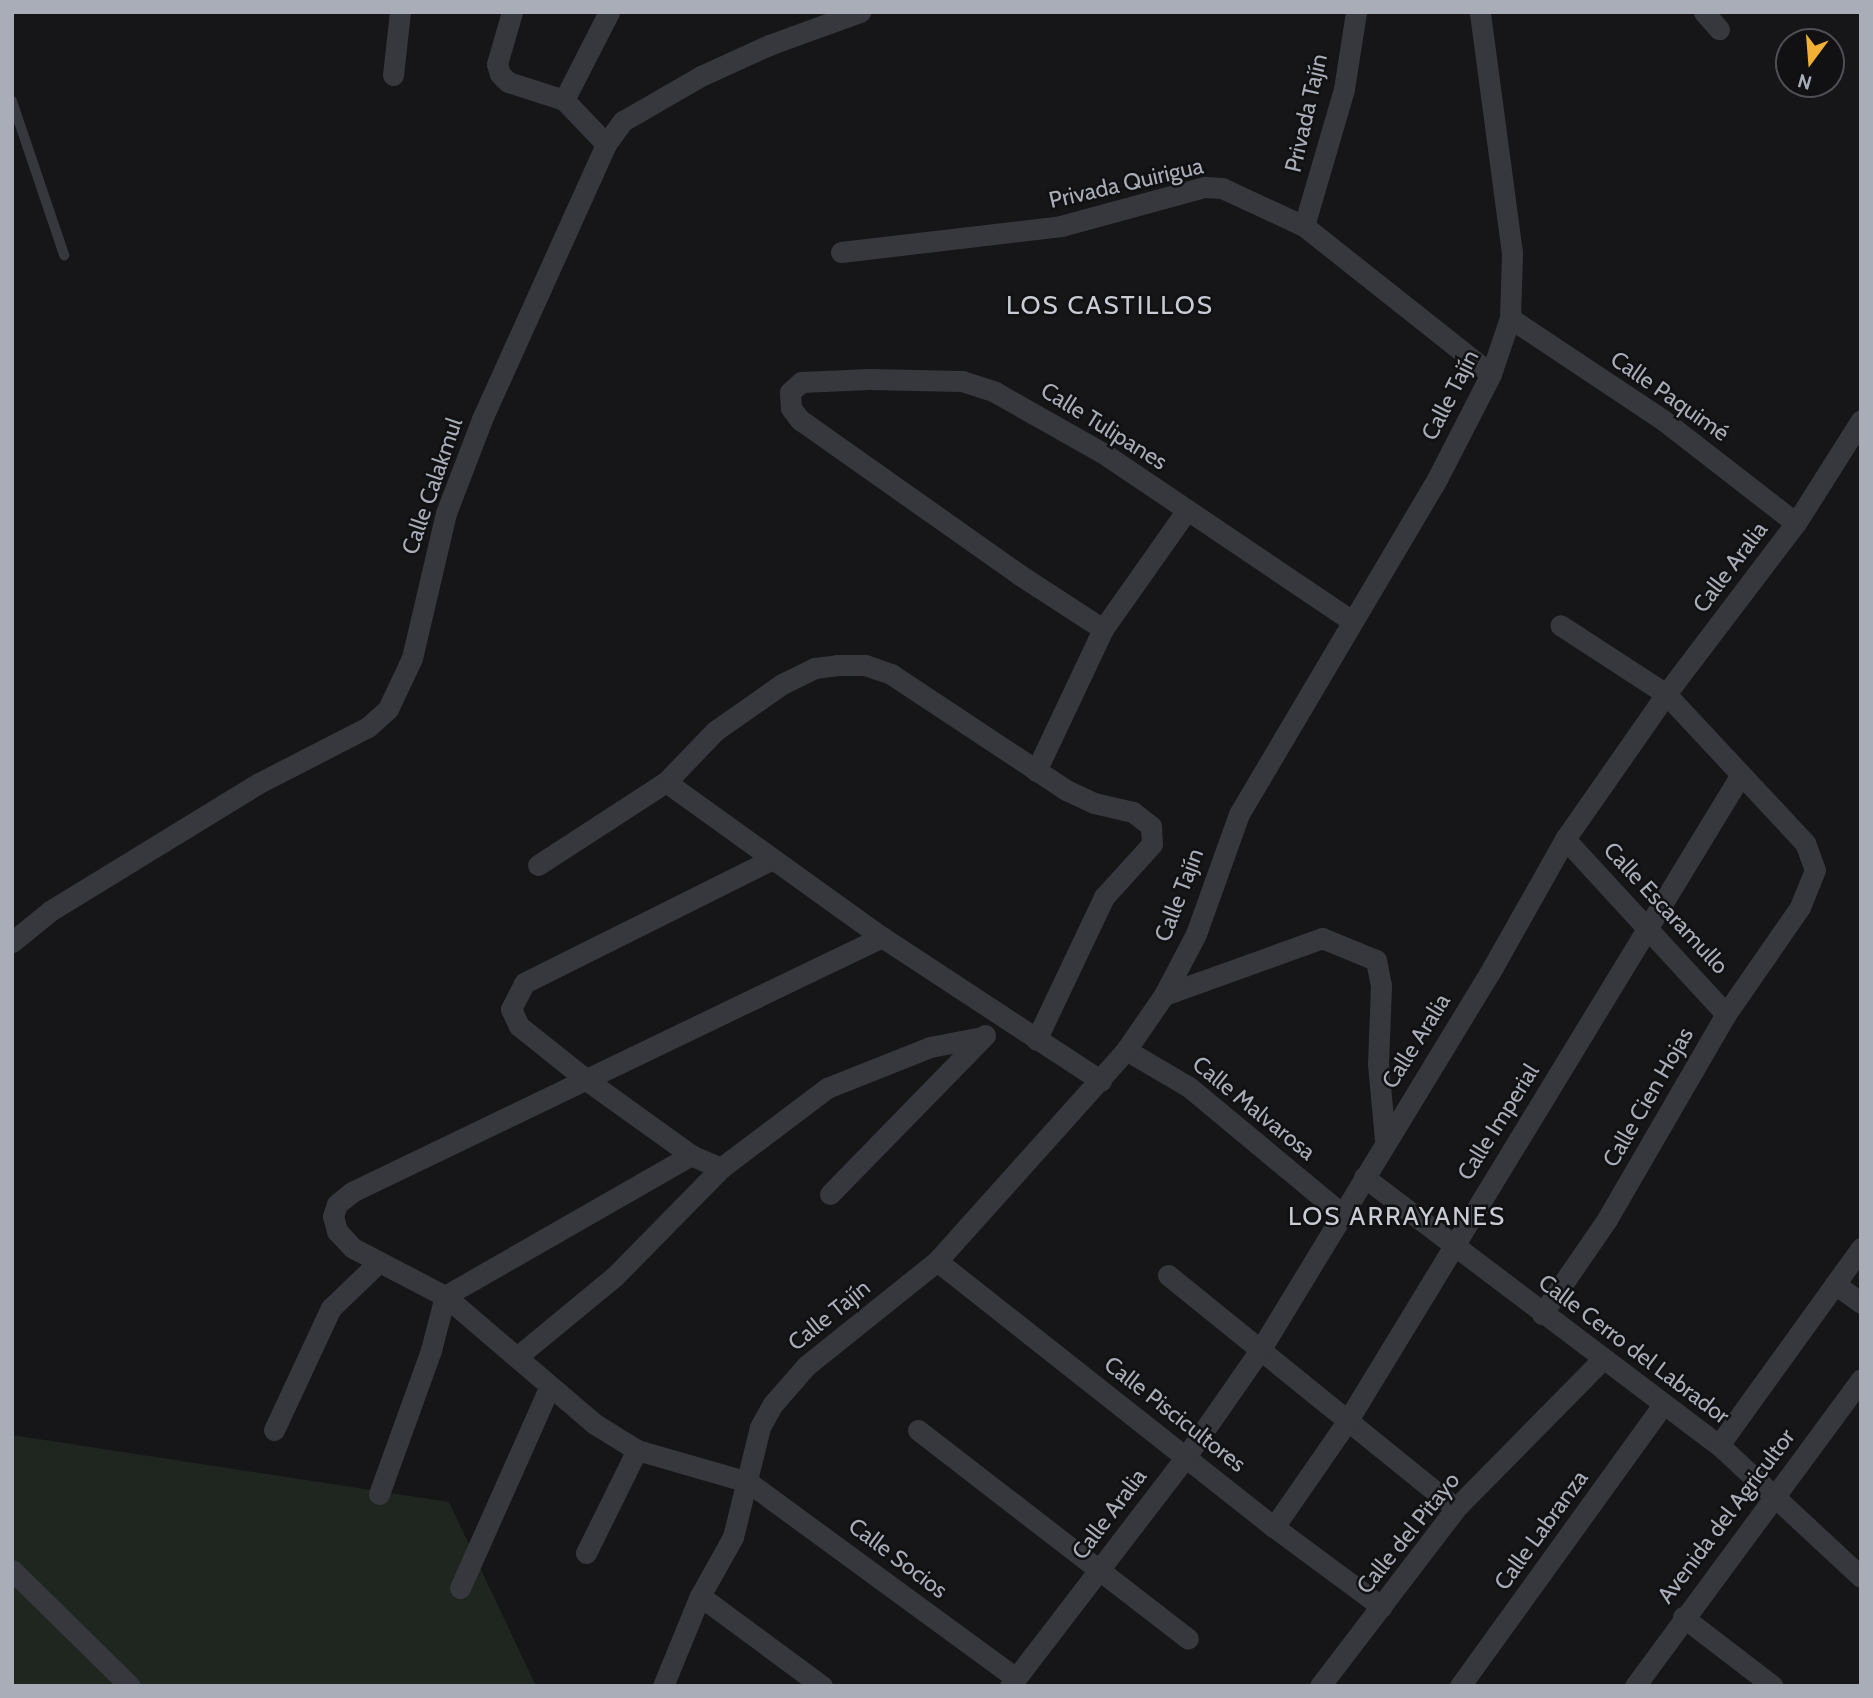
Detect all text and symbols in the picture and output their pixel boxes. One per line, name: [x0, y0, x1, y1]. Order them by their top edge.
north arrow: [1775, 28, 1845, 98]
street label: Privada Tajín: [1279, 51, 1333, 175]
text: N: [1795, 69, 1814, 95]
street label: Privada Quirigua: [1046, 152, 1206, 214]
district label: LOS CASTILLOS: [1008, 290, 1212, 322]
street label: Calle Tajín: [1416, 345, 1484, 445]
street label: Calle Paquimé: [1605, 345, 1735, 447]
street label: Calle Tulipanes: [1036, 376, 1172, 476]
street label: Calle Calakmul: [396, 414, 468, 558]
street label: Calle Aralia: [1687, 516, 1773, 618]
street label: Calle Escaramullo: [1598, 836, 1734, 980]
street label: Calle Tajín: [1149, 845, 1209, 945]
street label: Calle Aralia: [1376, 989, 1456, 1093]
street label: Calle Cien Hojas: [1597, 1022, 1699, 1172]
street label: Calle Malvarosa: [1187, 1050, 1321, 1166]
street label: Calle Imperial: [1451, 1059, 1545, 1185]
district label: LOS ARRAYANES: [1290, 1201, 1504, 1233]
street label: Calle Cerro del Labrador: [1533, 1268, 1735, 1430]
street label: Calle Tajín: [782, 1274, 876, 1356]
street label: Calle Piscicultores: [1099, 1350, 1251, 1478]
street label: Avenida del Agricultor: [1651, 1423, 1801, 1609]
street label: Calle Aralia: [1066, 1463, 1152, 1565]
street label: Calle Labranza: [1488, 1465, 1594, 1595]
street label: Calle del Pitayo: [1351, 1467, 1465, 1599]
street label: Calle Socios: [843, 1512, 953, 1604]

